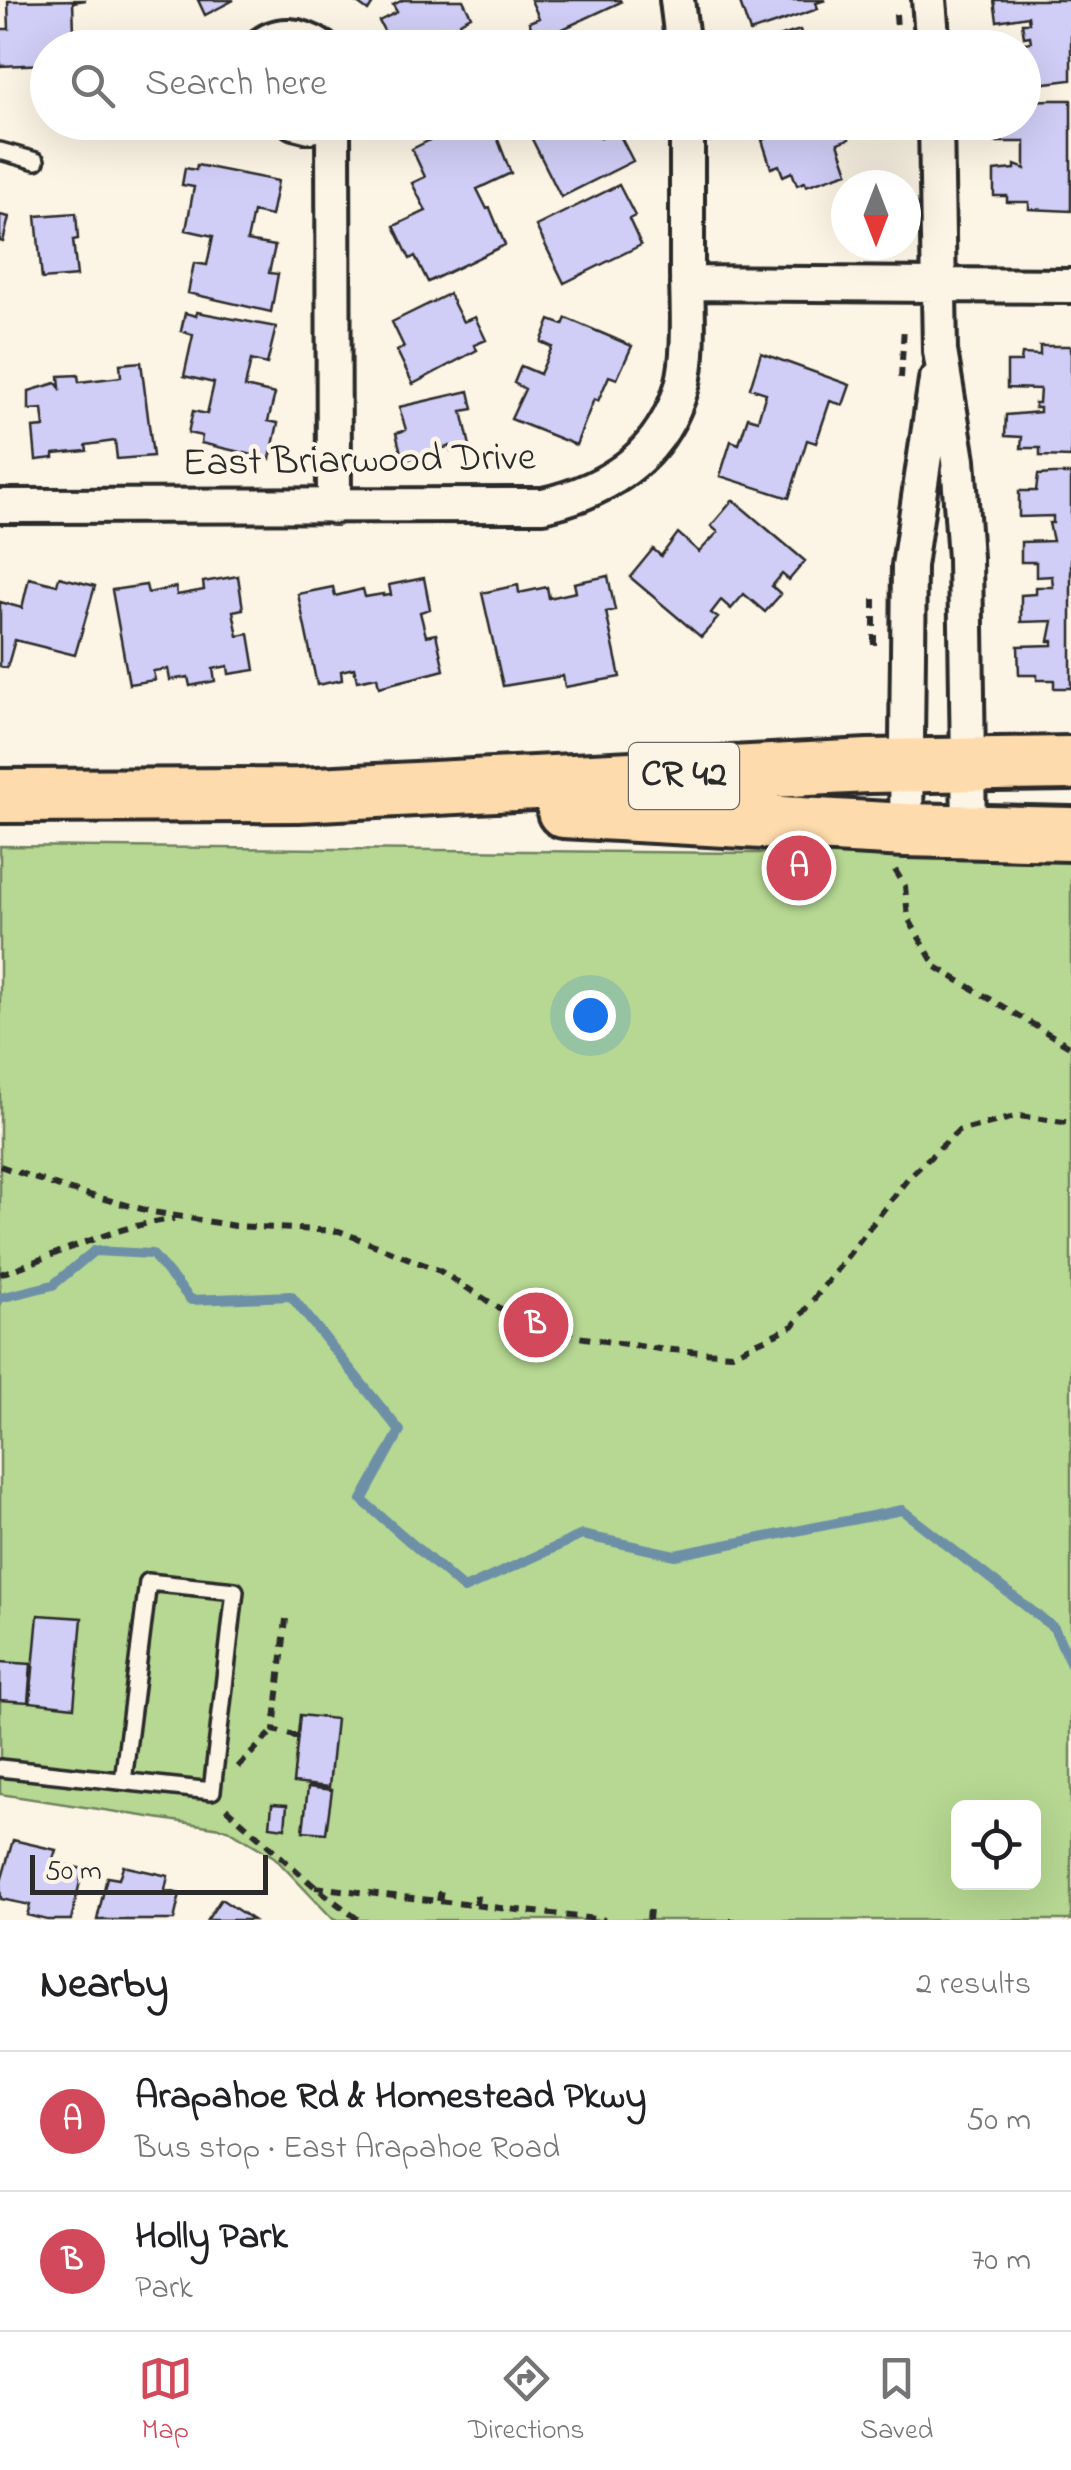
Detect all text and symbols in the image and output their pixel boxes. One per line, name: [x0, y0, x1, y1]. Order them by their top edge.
search box: [30, 30, 1041, 140]
text: Search here: [145, 57, 327, 113]
icon: search: [65, 58, 120, 113]
north arrow: [831, 170, 921, 260]
street label: East Briarwood Drive: [182, 429, 536, 495]
road number: CR 42: [629, 743, 739, 809]
pin: A: [766, 830, 832, 906]
your location: [565, 990, 616, 1041]
pin: B: [504, 1288, 568, 1362]
map controls: [951, 1800, 1041, 1890]
button: locate: [951, 1800, 1041, 1890]
scale bar: [30, 1850, 268, 1894]
text: 50 m: [45, 1852, 102, 1893]
text: Nearby: [40, 1955, 168, 2016]
text: 2 results: [916, 1962, 1031, 2009]
text: Arapahoe Rd & Homestead Pkwy: [135, 2070, 646, 2126]
text: A: [63, 2098, 82, 2145]
text: 50 m: [966, 2098, 1031, 2145]
text: Bus stop · East Arapahoe Road: [135, 2126, 560, 2173]
text: Holly Park: [135, 2210, 288, 2266]
text: B: [62, 2238, 83, 2285]
text: 70 m: [971, 2238, 1031, 2285]
text: Park: [135, 2266, 193, 2313]
tab: Map: [138, 2351, 193, 2452]
tab: Directions: [468, 2351, 585, 2452]
tab: Saved: [860, 2351, 933, 2452]

